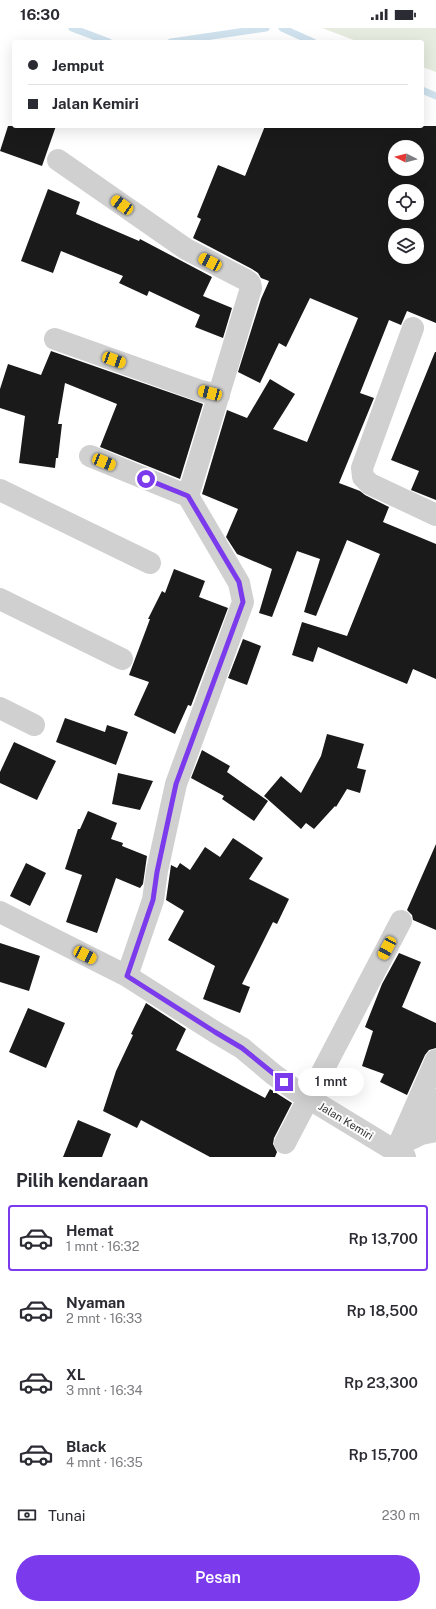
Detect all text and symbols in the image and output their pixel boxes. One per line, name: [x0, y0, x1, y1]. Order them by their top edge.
text: 16:30: [20, 6, 60, 23]
text: Jemput: [52, 57, 104, 74]
text: Jalan Kemiri: [52, 95, 139, 112]
north arrow: [388, 140, 424, 176]
map controls: [388, 140, 424, 264]
button: locate: [388, 184, 424, 220]
car: [109, 193, 135, 217]
button: layers: [388, 228, 424, 264]
car: [197, 251, 223, 273]
car: [101, 350, 127, 370]
car: [197, 384, 223, 402]
car: [91, 452, 117, 472]
route start: [137, 470, 155, 488]
car: [376, 935, 398, 961]
car: [72, 944, 98, 966]
callout: 1 mnt: [298, 1068, 364, 1096]
route end: [275, 1073, 293, 1091]
text: 1 mnt: [315, 1074, 347, 1089]
street label: Jalan Kemiri: [317, 1100, 375, 1142]
text: Pilih kendaraan: [16, 1170, 148, 1191]
icon: car: [18, 1220, 54, 1256]
text: Hemat: [66, 1222, 114, 1239]
text: Rp 13,700: [349, 1230, 418, 1247]
text: 1 mnt · 16:32: [66, 1239, 139, 1254]
icon: car: [18, 1292, 54, 1328]
text: Nyaman: [66, 1294, 125, 1311]
text: Rp 18,500: [347, 1302, 418, 1319]
text: 2 mnt · 16:33: [66, 1311, 142, 1326]
icon: car: [18, 1364, 54, 1400]
text: XL: [66, 1366, 85, 1383]
text: Rp 23,300: [344, 1374, 418, 1391]
text: 3 mnt · 16:34: [66, 1383, 143, 1398]
icon: car: [18, 1436, 54, 1472]
text: Black: [66, 1438, 106, 1455]
text: Rp 15,700: [348, 1446, 418, 1463]
text: 4 mnt · 16:35: [66, 1455, 143, 1470]
icon: cash: [16, 1504, 38, 1526]
text: Tunai: [48, 1507, 86, 1524]
text: 230 m: [382, 1508, 420, 1523]
button: Pesan: [16, 1555, 420, 1601]

